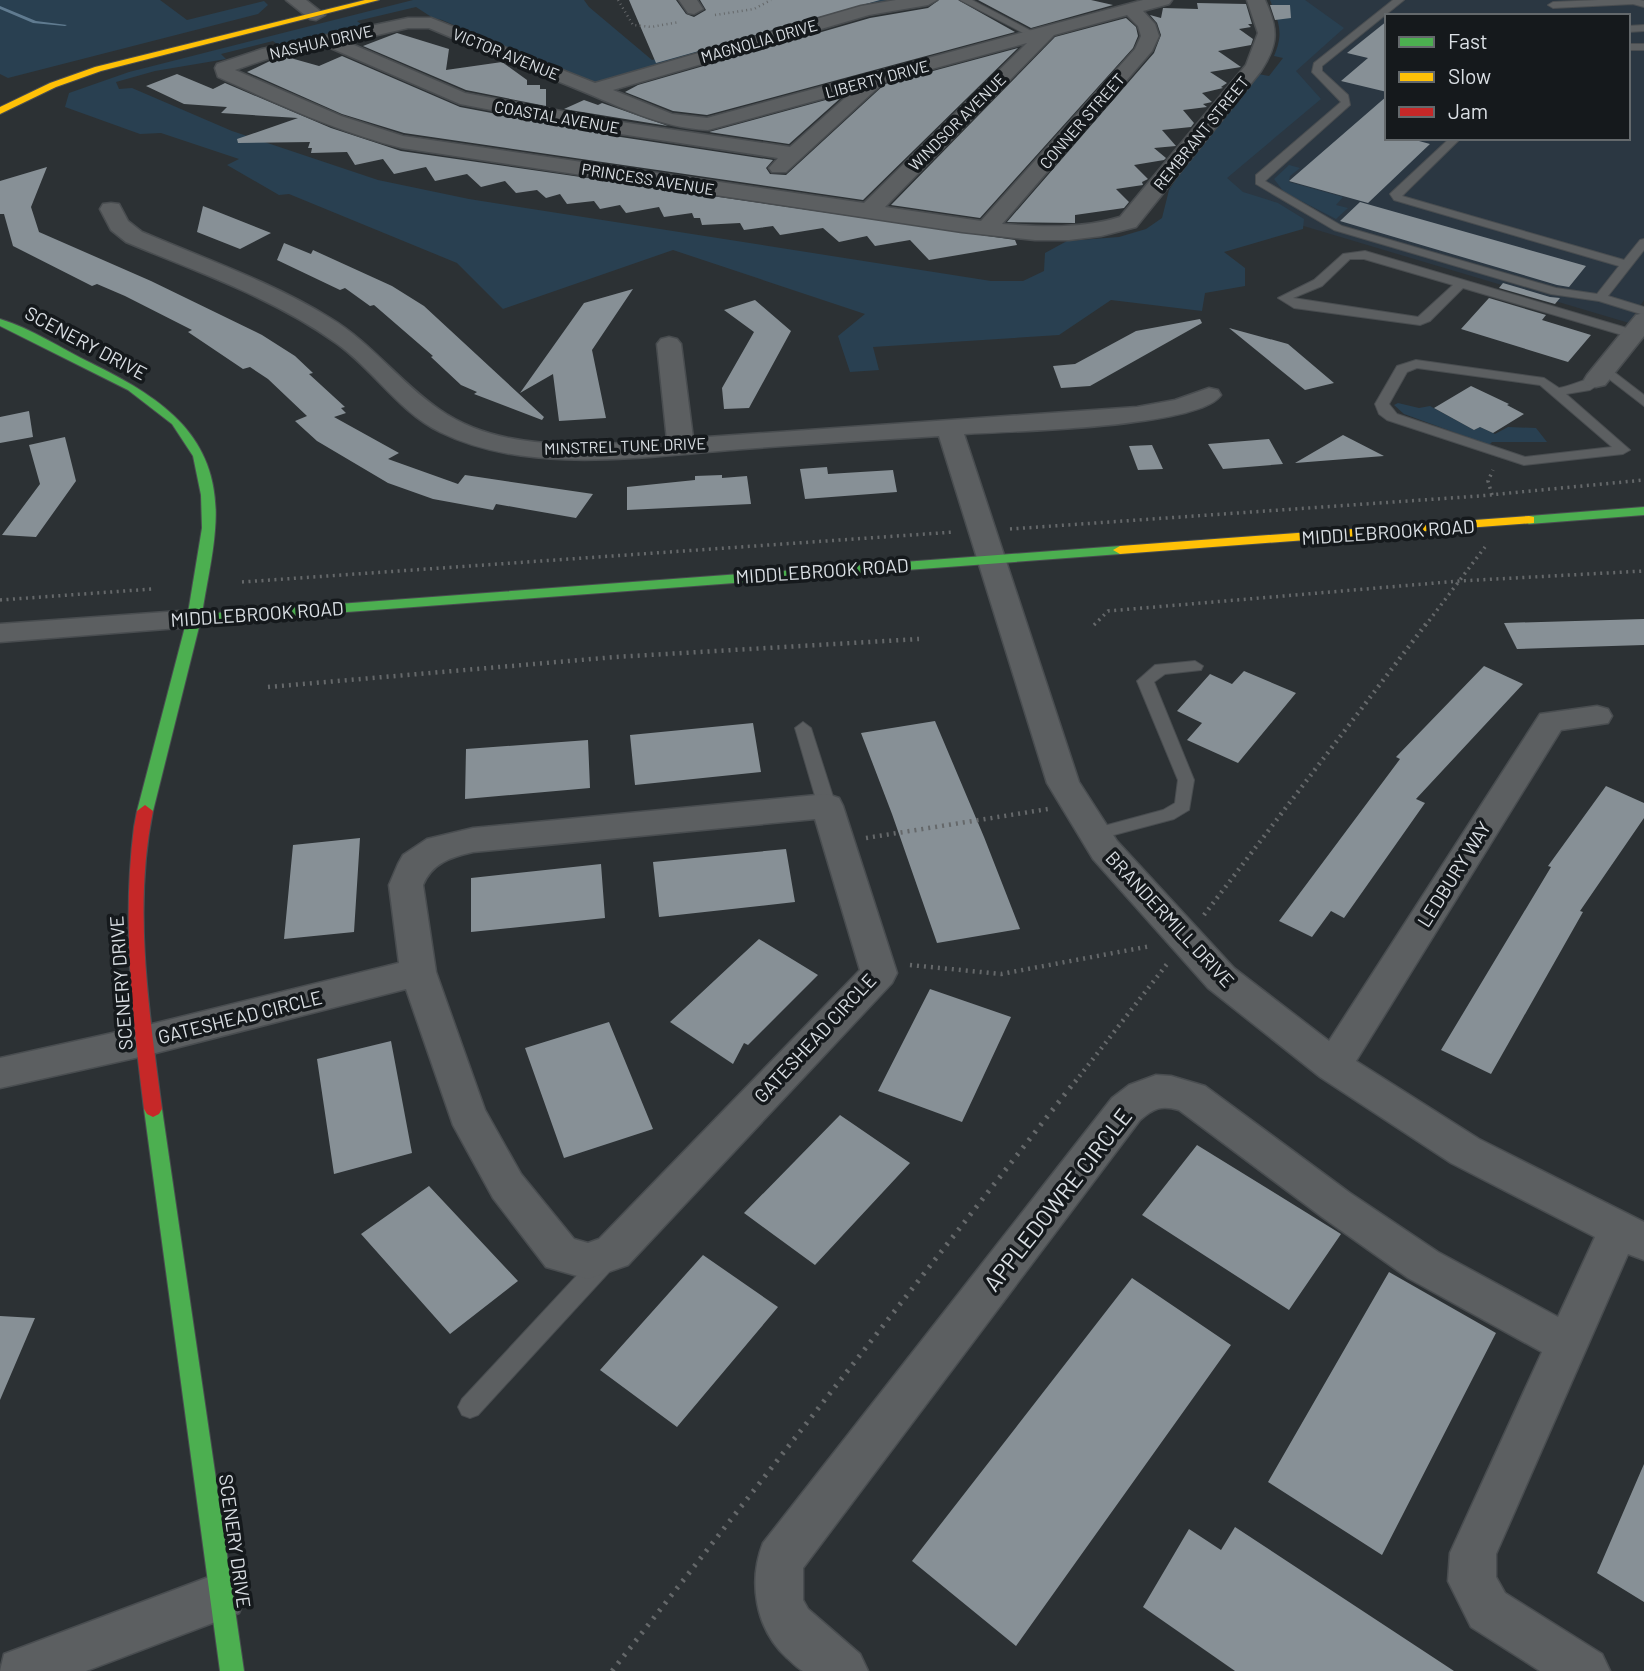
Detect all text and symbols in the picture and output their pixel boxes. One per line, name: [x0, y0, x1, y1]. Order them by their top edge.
legend: [1385, 14, 1630, 140]
street label: MAGNOLIA DRIVE: [698, 15, 819, 66]
street label: NASHUA DRIVE: [267, 20, 374, 63]
street label: VICTOR AVENUE: [450, 24, 562, 84]
text: Fast: [1448, 28, 1488, 53]
street label: LIBERTY DRIVE: [823, 56, 931, 102]
text: Slow: [1448, 63, 1491, 88]
street label: WINDSOR AVENUE: [904, 69, 1009, 174]
street label: CONNER STREET: [1035, 69, 1128, 172]
street label: REMBRANT STREET: [1149, 72, 1252, 193]
street label: COASTAL AVENUE: [493, 96, 621, 137]
text: Jam: [1448, 98, 1488, 123]
street label: PRINCESS AVENUE: [580, 159, 716, 198]
street label: SCENERY DRIVE: [21, 301, 151, 384]
street label: MINSTREL TUNE DRIVE: [544, 433, 706, 458]
street label: MIDDLEBROOK ROAD: [1301, 514, 1475, 549]
street label: MIDDLEBROOK ROAD: [735, 553, 909, 588]
street label: MIDDLEBROOK ROAD: [170, 596, 344, 631]
street label: LEDBURY WAY: [1412, 817, 1495, 931]
street label: BRANDERMILL DRIVE: [1101, 846, 1239, 992]
street label: SCENERY DRIVE: [104, 915, 137, 1051]
street label: GATESHEAD CIRCLE: [749, 968, 880, 1107]
street label: GATESHEAD CIRCLE: [155, 985, 324, 1048]
street label: APPLEDOWRE CIRCLE: [977, 1102, 1137, 1296]
street label: SCENERY DRIVE: [215, 1473, 256, 1609]

